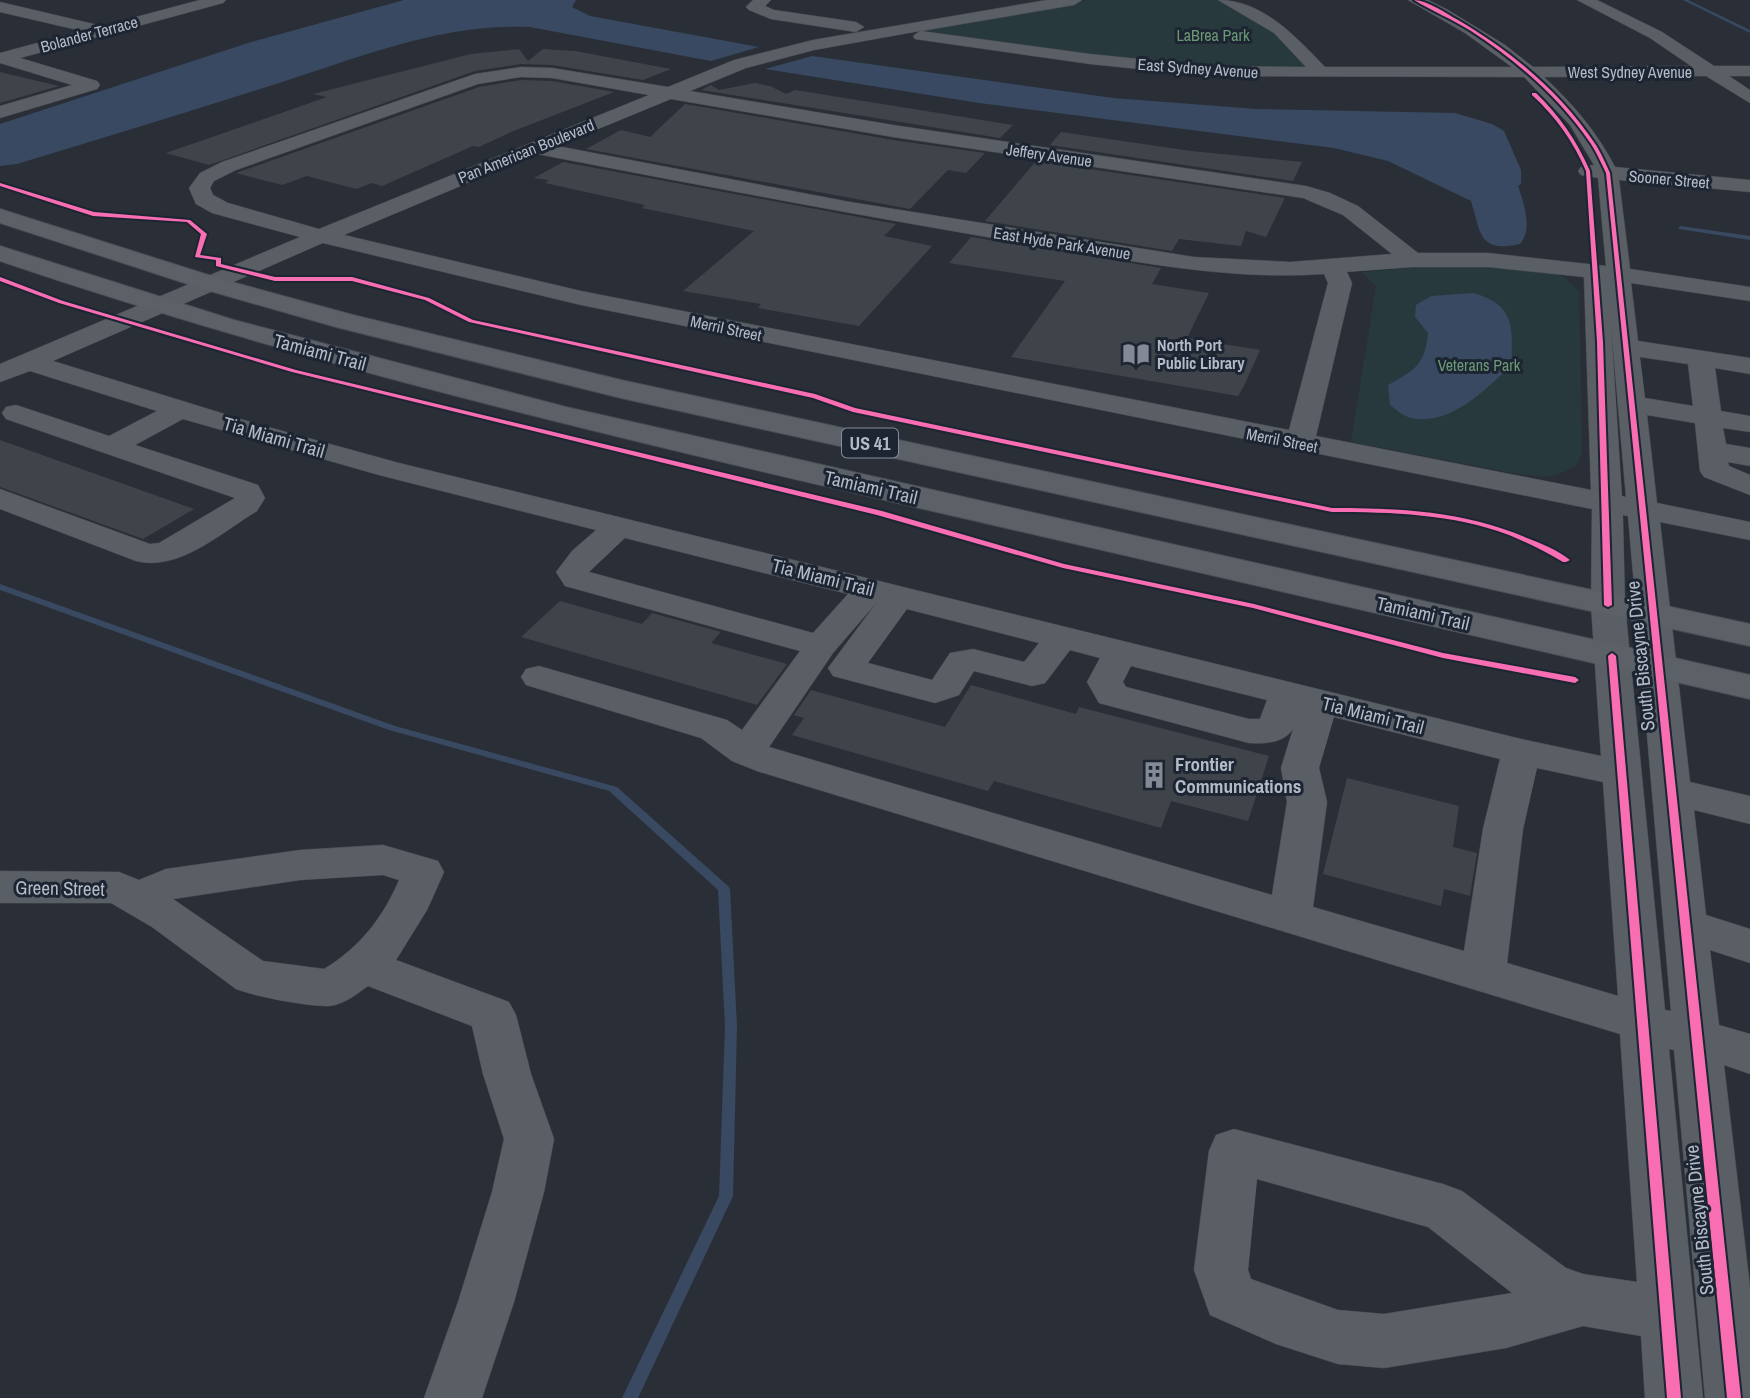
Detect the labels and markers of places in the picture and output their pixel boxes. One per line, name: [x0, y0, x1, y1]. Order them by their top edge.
place label: North Port Public Library: [1157, 334, 1245, 374]
library icon: North Port Public Library: [1121, 339, 1151, 369]
place label: Frontier Communications: [1175, 751, 1301, 799]
building icon: Frontier Communications: [1139, 760, 1169, 790]

